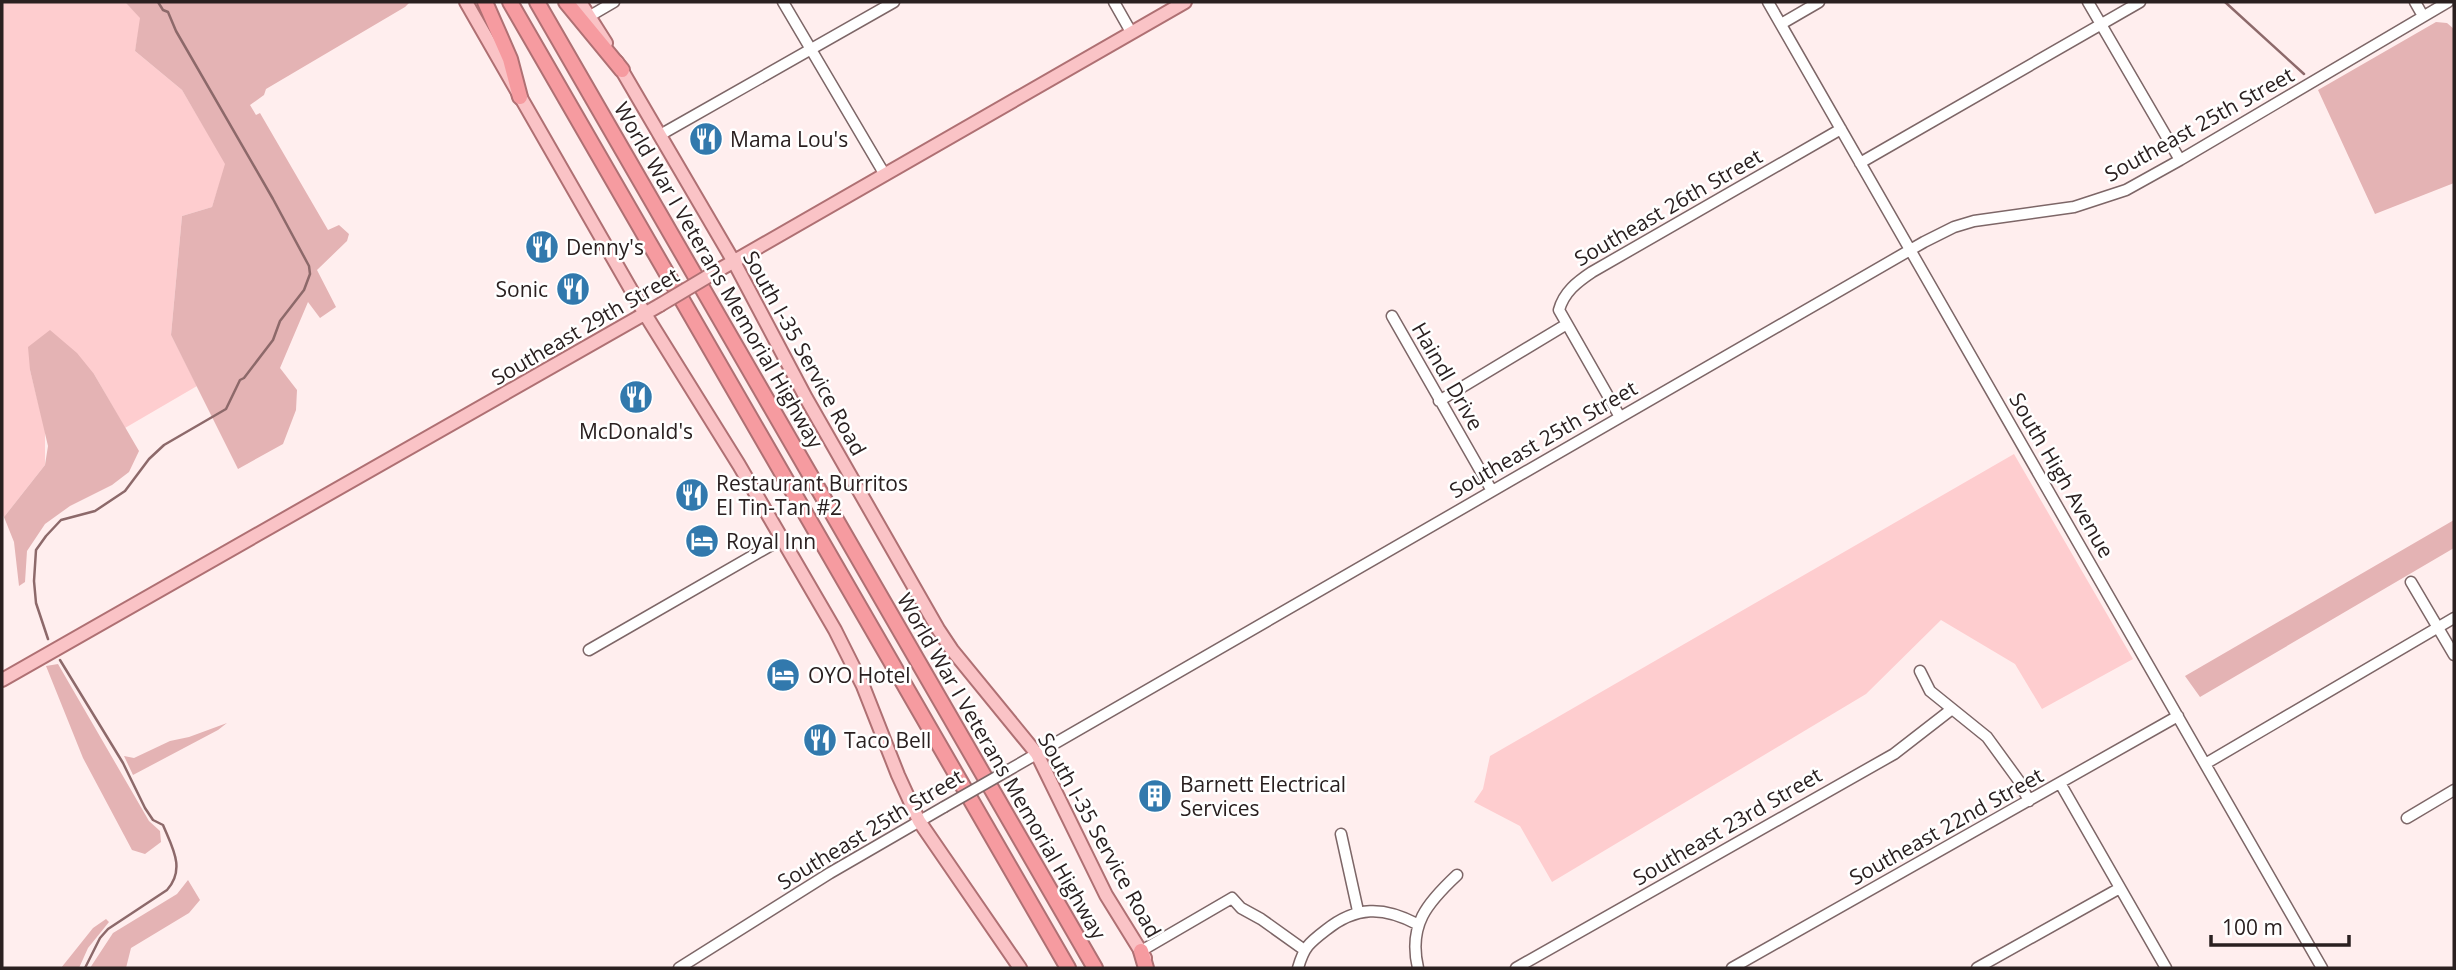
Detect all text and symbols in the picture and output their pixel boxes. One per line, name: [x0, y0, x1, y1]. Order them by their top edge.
street label: Southeast 25th Street: [2099, 60, 2299, 188]
street label: World War I Veterans Memorial Highway: [608, 97, 830, 454]
restaurant icon: Mama Lou's: [687, 120, 725, 158]
place label: Mama Lou's: [730, 125, 848, 153]
street label: Southeast 26th Street: [1569, 142, 1767, 272]
restaurant icon: Denny's: [523, 228, 561, 266]
place label: Denny's: [566, 233, 644, 261]
street label: South I-35 Service Road: [737, 246, 873, 460]
street label: Southeast 29th Street: [486, 261, 684, 391]
restaurant icon: Sonic: [554, 270, 592, 308]
place label: Sonic: [496, 275, 548, 303]
street label: Haindl Drive: [1406, 317, 1490, 435]
street label: Southeast 25th Street: [1444, 374, 1642, 504]
restaurant icon: McDonald's: [617, 378, 655, 416]
street label: South High Avenue: [2003, 387, 2121, 563]
place label: McDonald's: [579, 417, 693, 445]
place label: Restaurant Burritos El Tin-Tan #2: [716, 469, 908, 521]
restaurant icon: Restaurant Burritos El Tin-Tan #2: [673, 476, 711, 514]
hotel icon: Royal Inn: [683, 522, 721, 560]
place label: Royal Inn: [726, 527, 816, 555]
street label: World War I Veterans Memorial Highway: [891, 588, 1113, 945]
hotel icon: OYO Hotel: [764, 656, 802, 694]
place label: OYO Hotel: [808, 661, 911, 689]
restaurant icon: Taco Bell: [801, 721, 839, 759]
place label: Taco Bell: [844, 726, 931, 754]
street label: South I-35 Service Road: [1032, 728, 1168, 942]
street label: Southeast 23rd Street: [1628, 761, 1826, 891]
street label: Southeast 22nd Street: [1844, 761, 2048, 891]
street label: Southeast 25th Street: [772, 762, 968, 896]
place label: Barnett Electrical Services: [1180, 770, 1346, 822]
building icon: Barnett Electrical Services: [1136, 777, 1174, 815]
scale bar: [2211, 904, 2349, 948]
text: 100 m: [2222, 913, 2283, 941]

